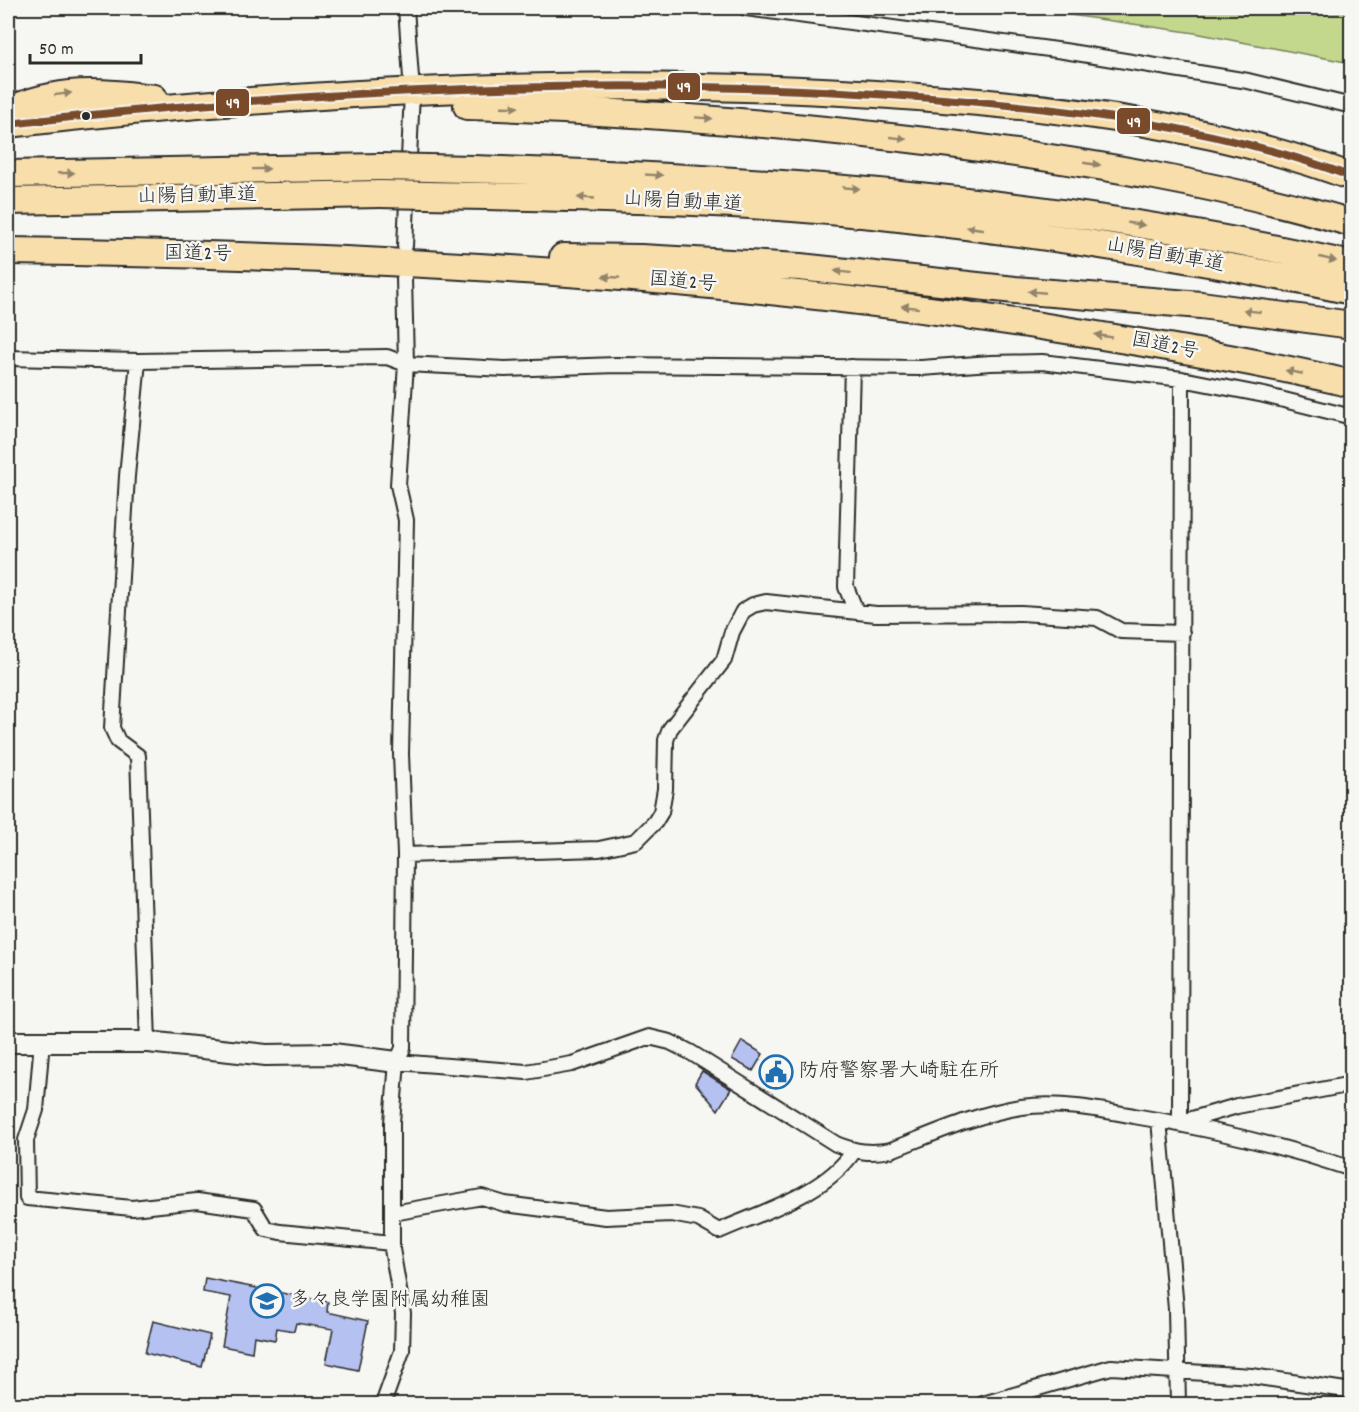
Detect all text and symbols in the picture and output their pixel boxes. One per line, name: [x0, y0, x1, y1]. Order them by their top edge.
scale bar: [30, 27, 141, 65]
text: 50 m: [39, 38, 74, 63]
line badge: 49: [667, 72, 701, 101]
text: 49: [677, 77, 691, 100]
line badge: 49: [215, 88, 250, 117]
one-way arrow: [54, 89, 73, 99]
text: 49: [226, 93, 240, 116]
one-way arrow: [500, 102, 519, 112]
line badge: 49: [1116, 107, 1151, 135]
unlabelled marker: [80, 110, 92, 122]
text: 49: [1127, 112, 1141, 135]
one-way arrow: [695, 113, 714, 123]
one-way arrow: [889, 133, 908, 143]
one-way arrow: [1082, 159, 1101, 168]
one-way arrow: [251, 164, 270, 174]
one-way arrow: [56, 168, 75, 178]
one-way arrow: [645, 171, 664, 180]
street label: 山陽自動車道: [137, 182, 257, 212]
one-way arrow: [841, 183, 860, 193]
street label: 山陽自動車道: [622, 186, 744, 220]
one-way arrow: [577, 194, 596, 203]
one-way arrow: [1126, 220, 1145, 229]
one-way arrow: [966, 223, 985, 232]
street label: 山陽自動車道: [1103, 232, 1227, 280]
street label: 国道2号: [163, 240, 233, 270]
one-way arrow: [1318, 255, 1337, 264]
street label: 国道2号: [648, 266, 718, 300]
one-way arrow: [833, 267, 852, 277]
one-way arrow: [602, 272, 621, 282]
one-way arrow: [1027, 287, 1046, 297]
one-way arrow: [900, 302, 919, 312]
one-way arrow: [1242, 307, 1261, 316]
street label: 国道2号: [1129, 327, 1201, 367]
one-way arrow: [1093, 331, 1112, 340]
one-way arrow: [1284, 367, 1303, 376]
public building icon: 防府警察署大崎駐在所: [758, 1054, 794, 1090]
place label: 防府警察署大崎駐在所: [799, 1058, 999, 1086]
school or university icon: 多々良学園附属幼稚園: [249, 1283, 285, 1319]
place label: 多々良学園附属幼稚園: [290, 1287, 490, 1315]

